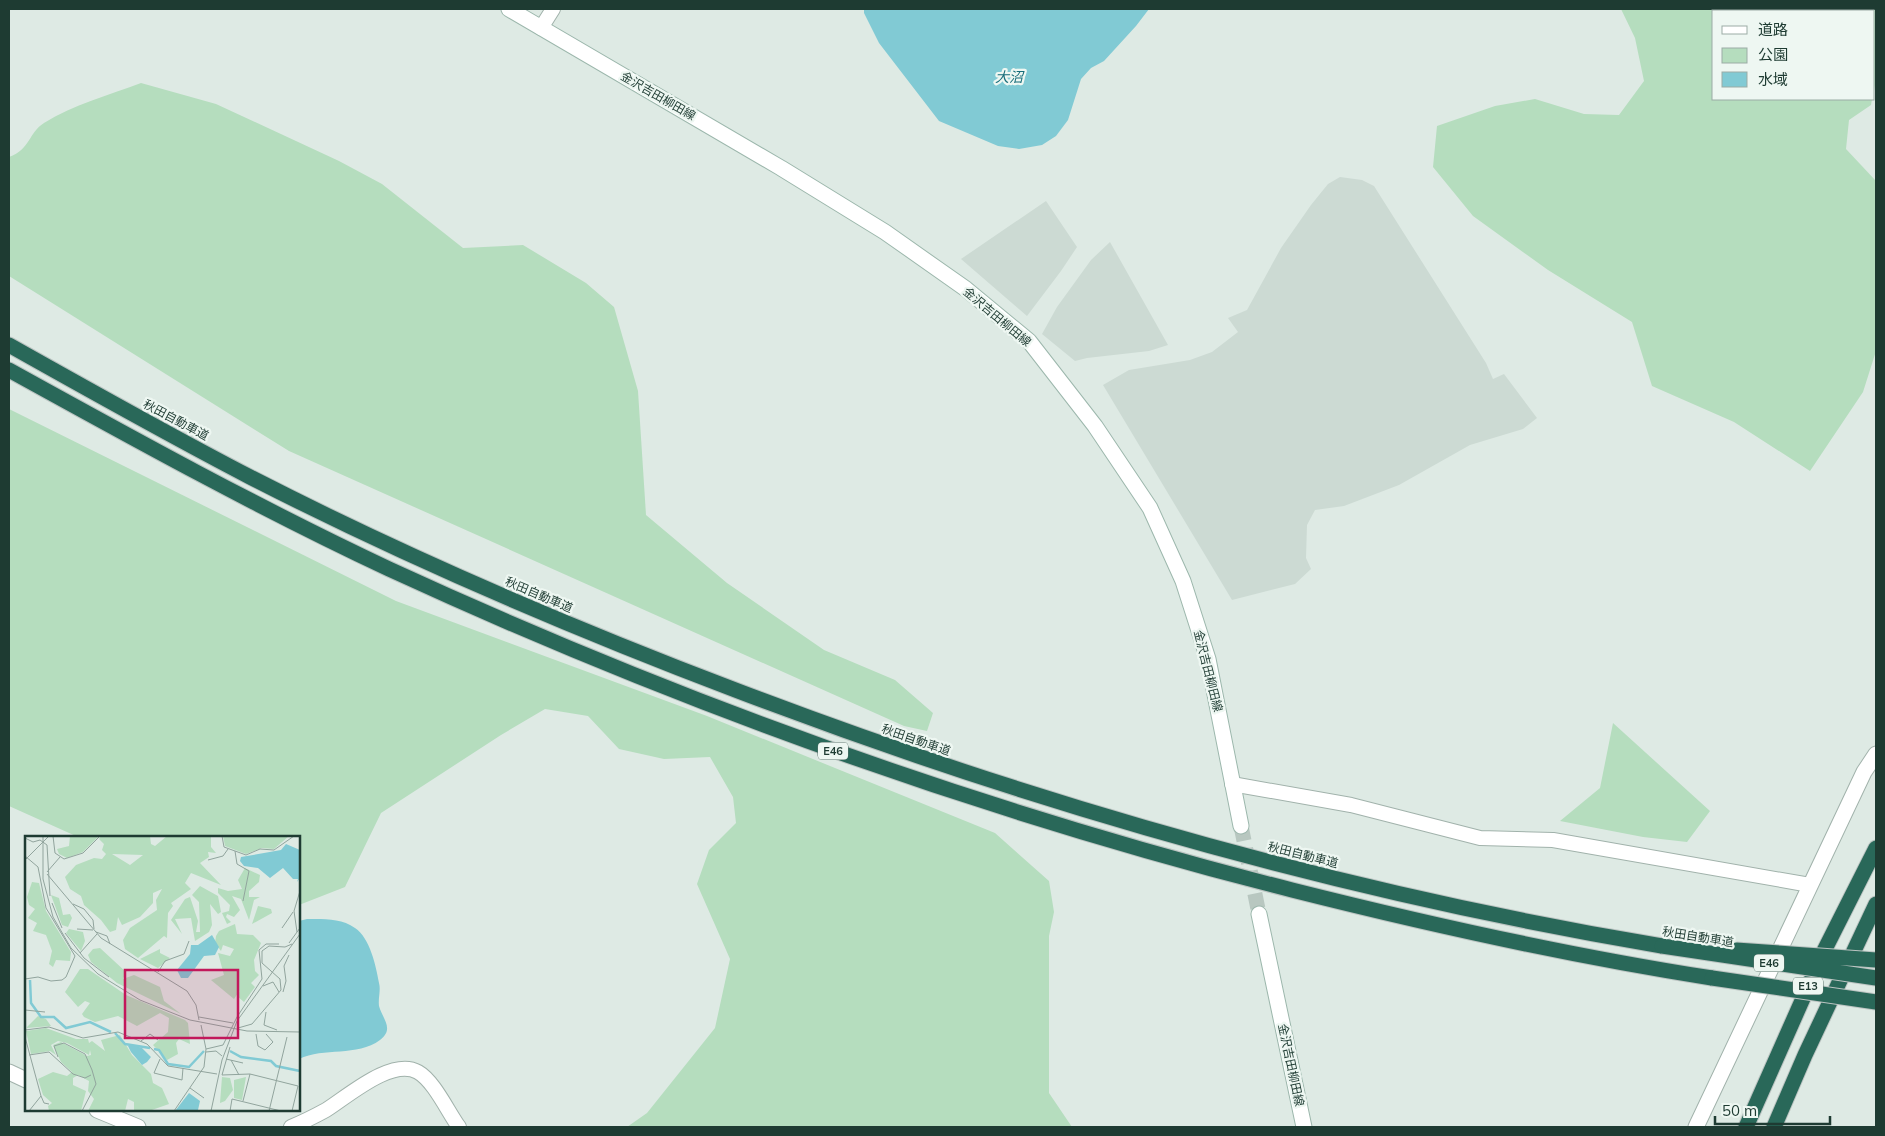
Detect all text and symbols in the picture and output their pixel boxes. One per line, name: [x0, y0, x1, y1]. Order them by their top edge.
legend: [1712, 10, 1875, 100]
text: 道路: [1758, 20, 1788, 39]
text: 公園: [1758, 45, 1788, 64]
street label: 金沢吉田柳田線: [618, 68, 698, 123]
water label: 大沼: [995, 68, 1025, 86]
text: 水域: [1758, 70, 1788, 89]
street label: 金沢吉田柳田線: [960, 284, 1034, 349]
street label: 秋田自動車道: [141, 396, 212, 443]
street label: 秋田自動車道: [503, 574, 575, 616]
street label: 金沢吉田柳田線: [1191, 628, 1226, 713]
street label: 秋田自動車道: [880, 721, 953, 758]
road number: E46: [818, 742, 848, 759]
inset map: [25, 836, 300, 1111]
street label: 秋田自動車道: [1266, 839, 1340, 871]
street label: 秋田自動車道: [1661, 923, 1735, 950]
road number: E46: [1754, 954, 1784, 971]
road number: E13: [1793, 978, 1823, 994]
street label: 金沢吉田柳田線: [1275, 1022, 1308, 1108]
scale bar: [1715, 1094, 1830, 1126]
text: 50 m: [1722, 1101, 1757, 1120]

